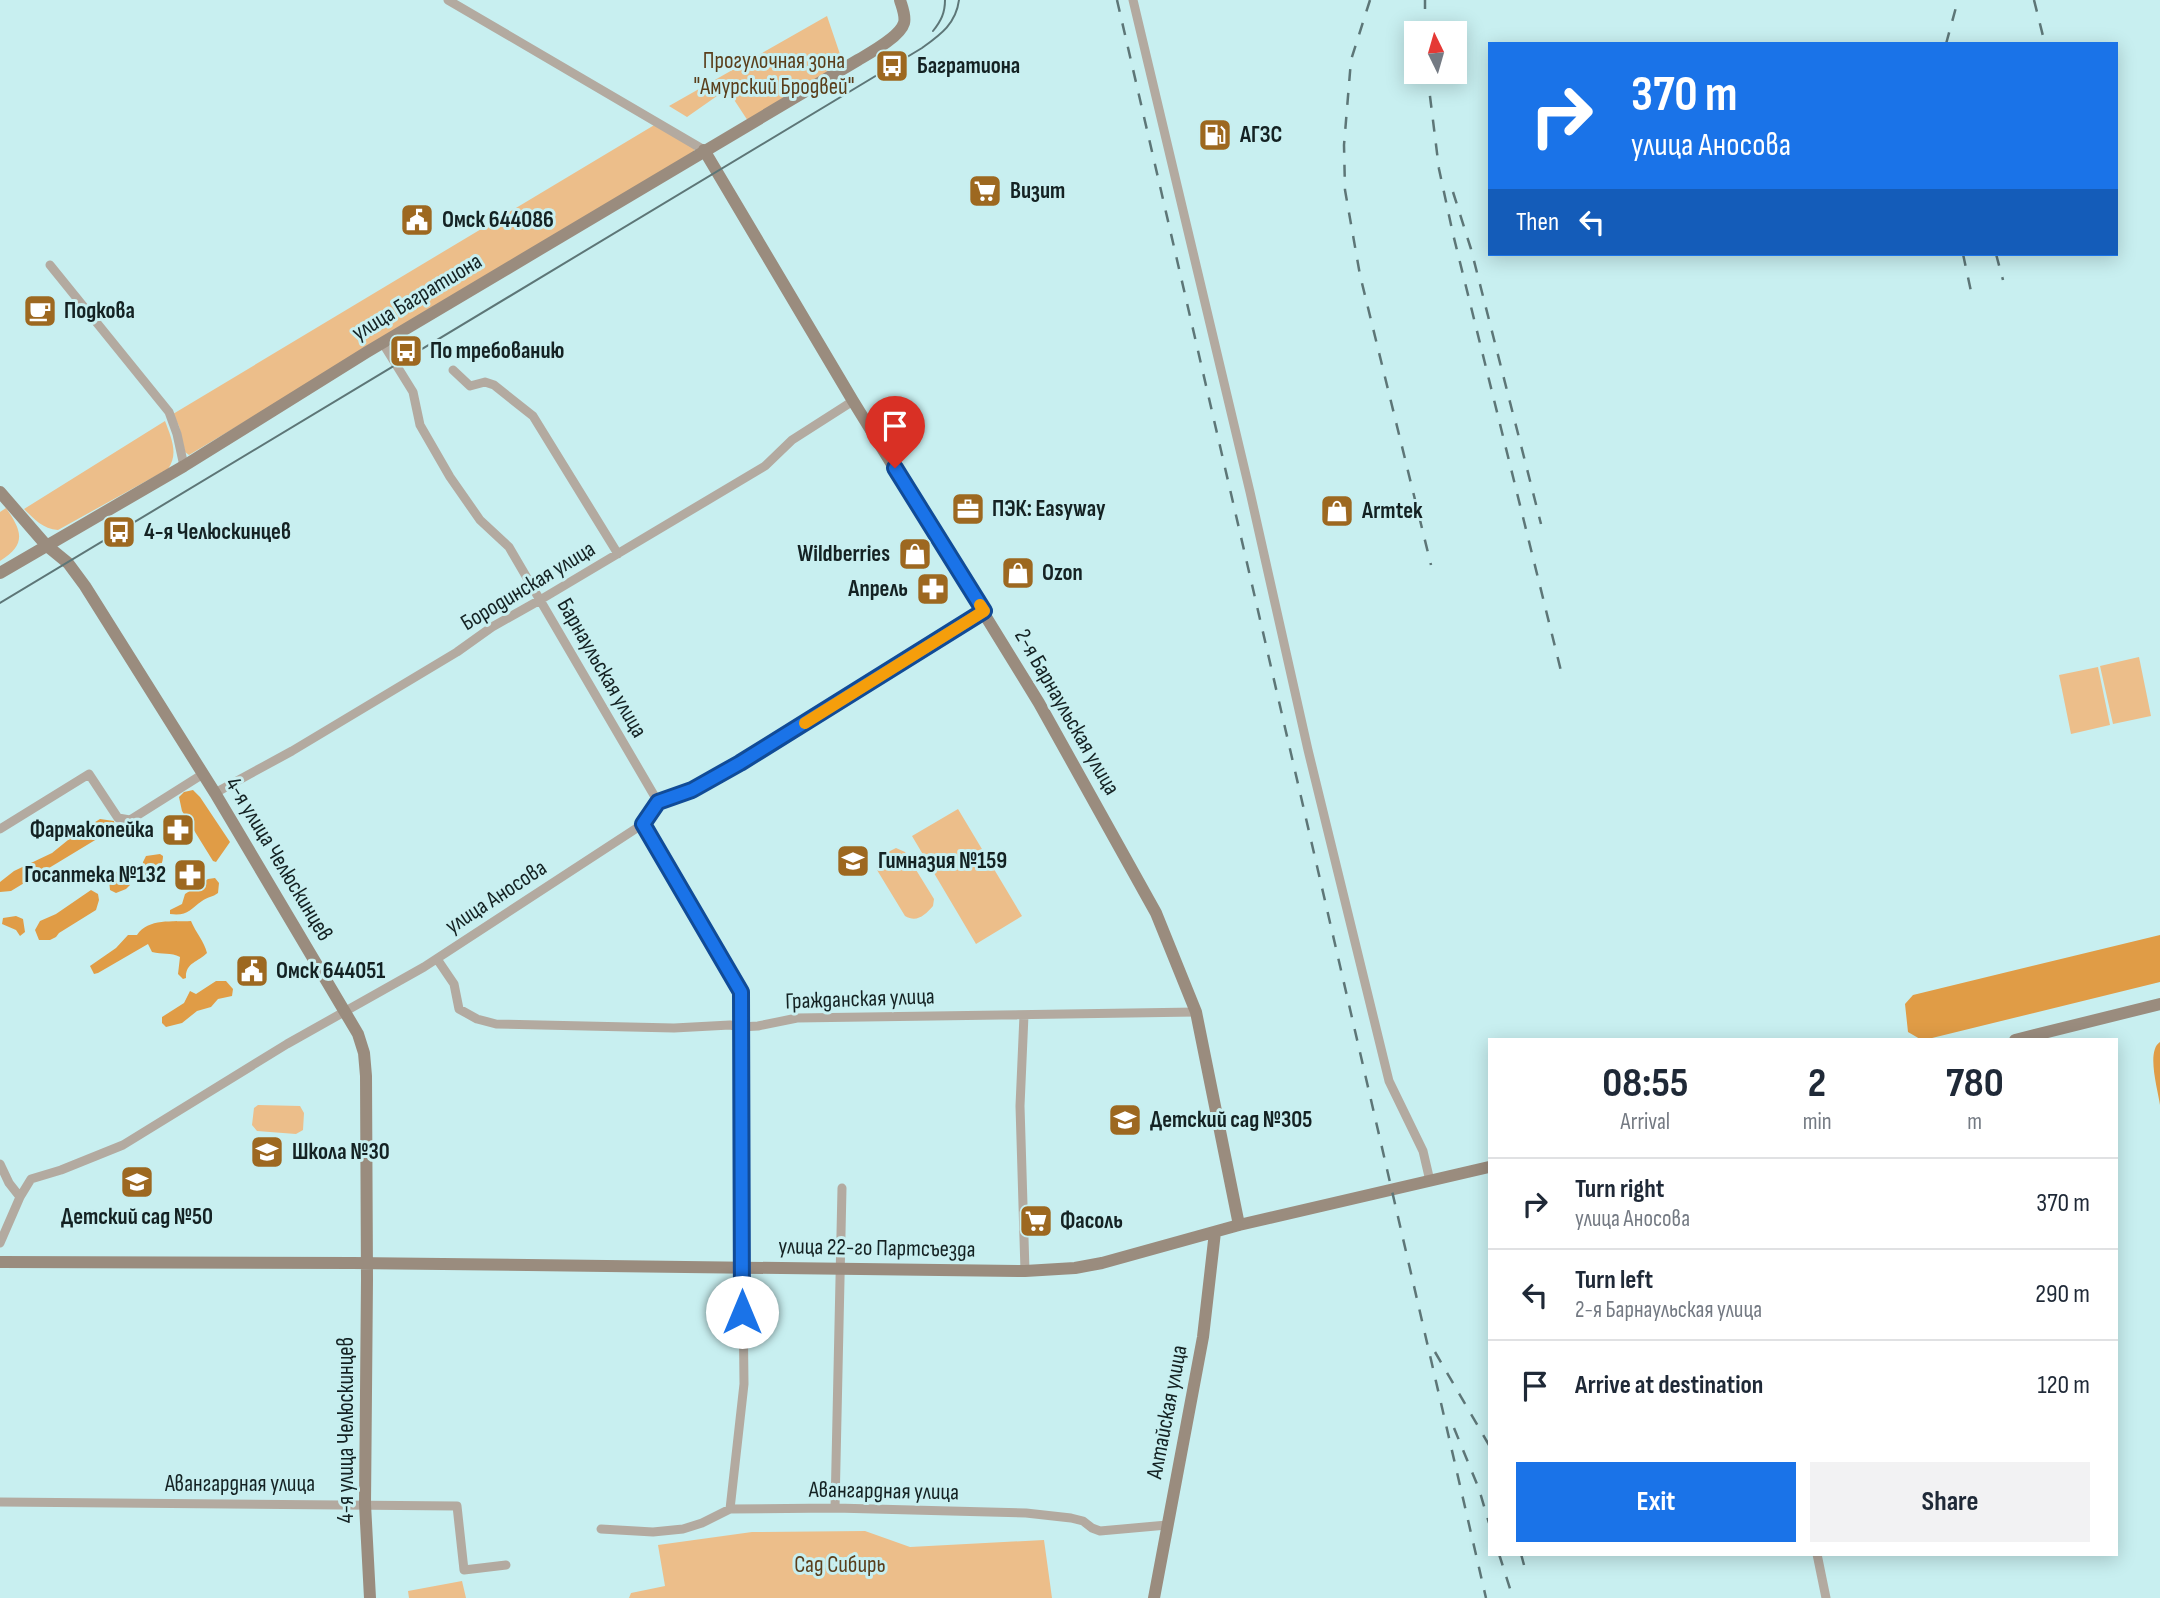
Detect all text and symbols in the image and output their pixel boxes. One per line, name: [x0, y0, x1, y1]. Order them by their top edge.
north arrow: [1404, 21, 1466, 84]
map controls: [1404, 21, 1467, 84]
park label: Прогулочная зона "Амурский Бродвей": [694, 47, 854, 101]
bus stop icon: Багратиона: [873, 47, 911, 85]
place label: Багратиона: [917, 52, 1020, 80]
text: 370 m: [1631, 66, 1738, 125]
icon: right: [1516, 70, 1607, 161]
fuel station icon: АГЗС: [1196, 116, 1234, 154]
place label: АГЗС: [1239, 121, 1282, 149]
text: улица Аносова: [1631, 126, 1791, 165]
supermarket icon: Визит: [966, 172, 1004, 210]
place label: Визит: [1010, 177, 1065, 205]
public building icon: Омск 644086: [398, 201, 436, 239]
icon: left: [1573, 203, 1611, 241]
place label: Омск 644086: [442, 206, 554, 234]
text: Then: [1516, 207, 1559, 238]
street label: улица Багратиона: [347, 247, 487, 347]
cafe icon: Подкова: [21, 292, 59, 330]
place label: Подкова: [64, 297, 135, 325]
bus stop icon: По требованию: [387, 332, 425, 370]
place label: По требованию: [430, 337, 564, 365]
pin: [865, 396, 925, 468]
icon: arrive: [876, 407, 914, 445]
office icon: ПЭК: Easyway: [949, 490, 987, 528]
shop icon: Armtek: [1318, 492, 1356, 530]
place label: ПЭК: Easyway: [992, 495, 1106, 523]
place label: Armtek: [1361, 497, 1423, 525]
bus stop icon: 4-я Челюскинцев: [100, 513, 138, 551]
place label: 4-я Челюскинцев: [144, 518, 291, 546]
street label: Бородинская улица: [456, 535, 600, 637]
shop icon: Wildberries: [896, 535, 934, 573]
place label: Wildberries: [797, 540, 890, 568]
shop icon: Ozon: [999, 554, 1037, 592]
place label: Ozon: [1042, 559, 1083, 587]
pharmacy icon: Апрель: [914, 570, 952, 608]
place label: Апрель: [847, 575, 908, 603]
street label: Барнаульская улица: [551, 593, 653, 743]
street label: 2-я Барнаульская улица: [1008, 624, 1126, 800]
street label: 4-я улица Челюскинцев: [219, 772, 339, 946]
pharmacy icon: Фармакопейка: [159, 811, 197, 849]
place label: Фармакопейка: [30, 816, 154, 844]
school or university icon: Гимназия №159: [834, 842, 872, 880]
place label: Гимназия №159: [878, 847, 1007, 875]
street label: улица Аносова: [440, 854, 552, 940]
pharmacy icon: Госаптека №132: [171, 856, 209, 894]
place label: Госаптека №132: [24, 861, 166, 889]
public building icon: Омск 644051: [233, 952, 271, 990]
place label: Омск 644051: [276, 957, 385, 985]
street label: Гражданская улица: [785, 982, 935, 1016]
text: 08:55: [1602, 1058, 1688, 1109]
text: 2: [1808, 1058, 1826, 1109]
text: 780: [1946, 1058, 2004, 1109]
school or university icon: Детский сад №305: [1106, 1101, 1144, 1139]
place label: Детский сад №305: [1150, 1106, 1312, 1134]
text: Arrival: [1621, 1108, 1670, 1136]
text: min: [1803, 1108, 1832, 1136]
text: m: [1967, 1108, 1982, 1136]
school or university icon: Школа №30: [248, 1133, 286, 1171]
place label: Школа №30: [292, 1138, 390, 1166]
school or university icon: Детский сад №50: [118, 1163, 156, 1201]
text: Turn right: [1575, 1174, 1664, 1205]
icon: right: [1516, 1185, 1554, 1223]
text: 370 m: [2036, 1188, 2090, 1219]
supermarket icon: Фасоль: [1017, 1202, 1055, 1240]
place label: Детский сад №50: [61, 1203, 213, 1231]
text: улица Аносова: [1575, 1205, 1690, 1233]
place label: Фасоль: [1060, 1207, 1123, 1235]
street label: улица 22-го Партсъезда: [778, 1232, 976, 1264]
text: Turn left: [1575, 1265, 1653, 1296]
position arrow: [705, 1275, 779, 1349]
icon: left: [1516, 1276, 1554, 1314]
text: 290 m: [2035, 1279, 2090, 1310]
text: 2-я Барнаульская улица: [1575, 1296, 1762, 1324]
street label: 4-я улица Челюскинцев: [332, 1337, 360, 1523]
street label: Алтайская улица: [1140, 1343, 1194, 1482]
icon: arrive: [1516, 1367, 1554, 1405]
text: Arrive at destination: [1575, 1370, 1763, 1401]
text: 120 m: [2037, 1370, 2090, 1401]
button: Exit: [1516, 1462, 1796, 1542]
button: Share: [1810, 1462, 2090, 1542]
street label: Авангардная улица: [164, 1470, 315, 1498]
street label: Авангардная улица: [808, 1476, 959, 1506]
park label: Сад Сибирь: [794, 1551, 886, 1579]

